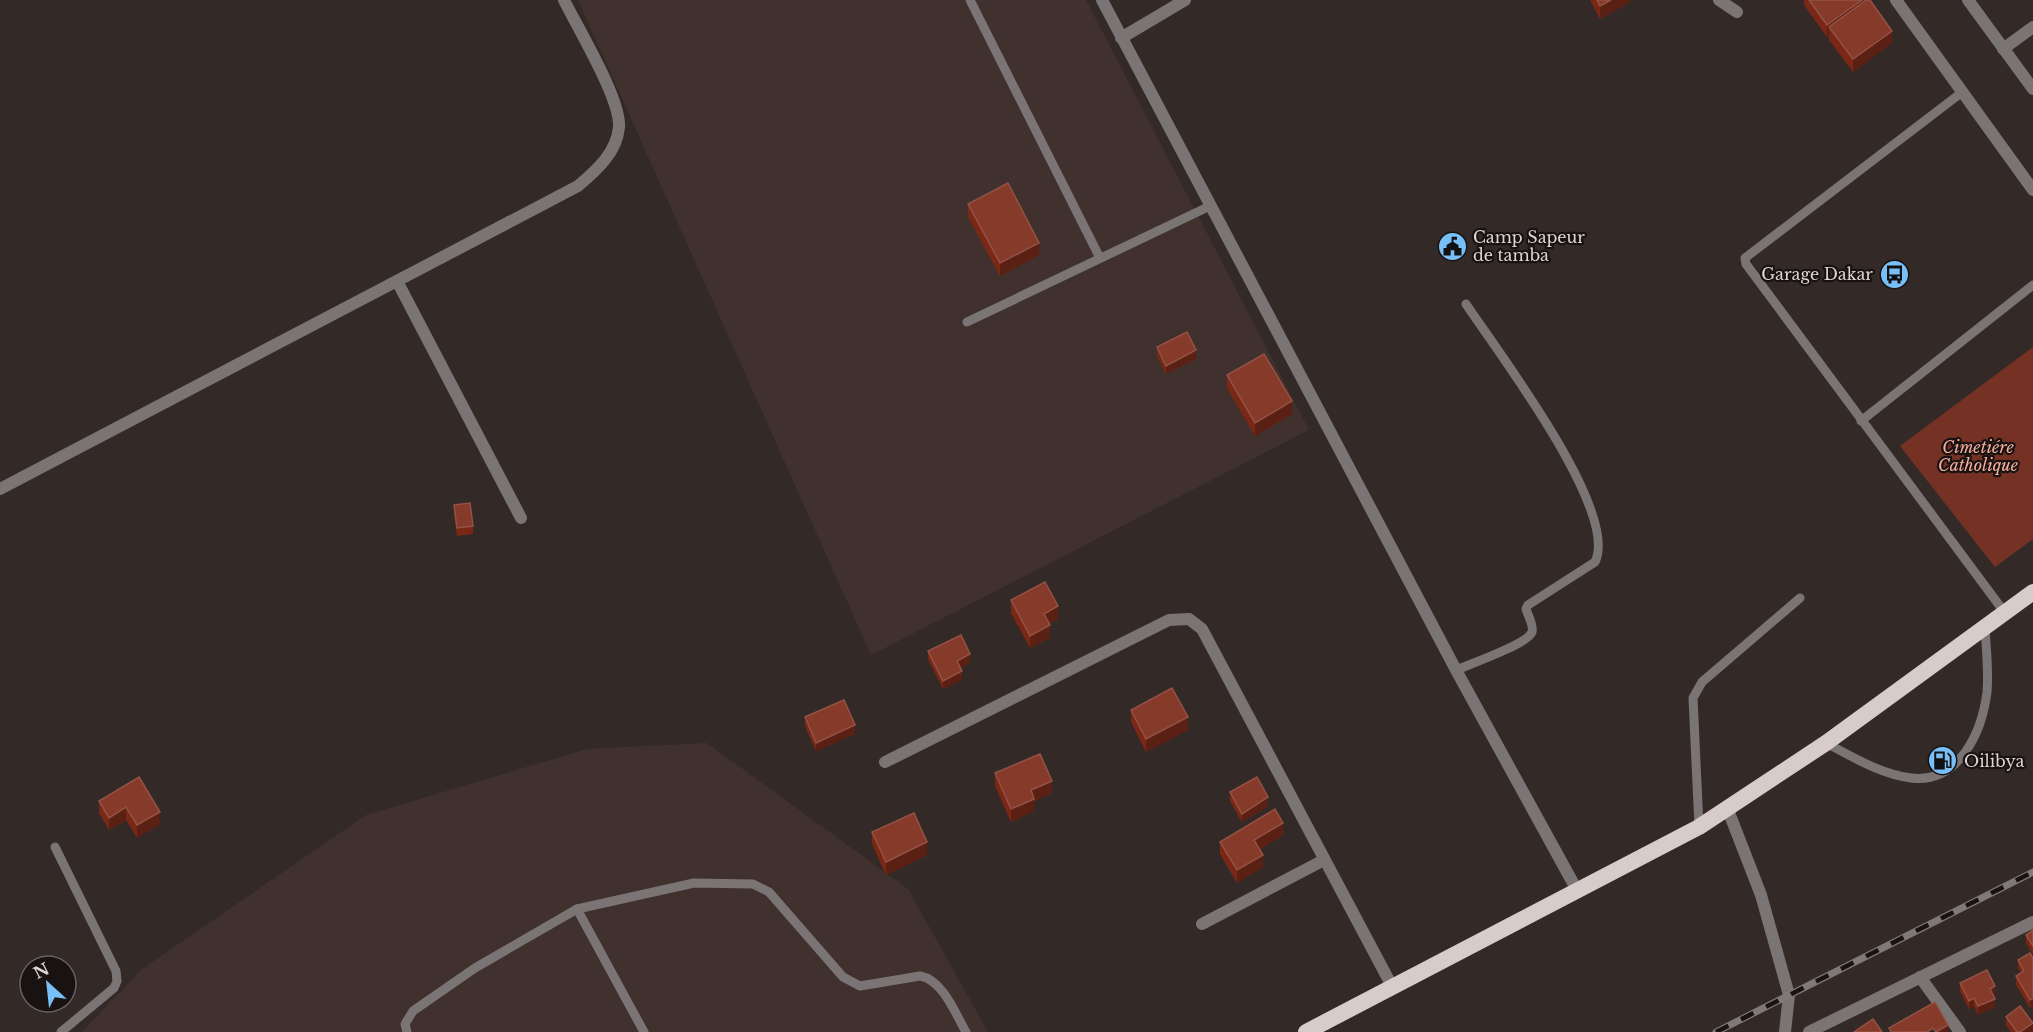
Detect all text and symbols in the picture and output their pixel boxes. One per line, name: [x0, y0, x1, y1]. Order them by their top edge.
place label: Camp Sapeur de tamba: [1473, 227, 1585, 265]
public building icon: Camp Sapeur de tamba: [1436, 230, 1468, 262]
bus stop icon: Garage Dakar: [1878, 258, 1910, 290]
place label: Garage Dakar: [1761, 264, 1873, 284]
park label: Cimetiére Catholique: [1938, 437, 2019, 475]
fuel station icon: Oilibya: [1927, 745, 1959, 777]
place label: Oilibya: [1964, 751, 2024, 771]
north arrow: [18, 954, 78, 1014]
text: N: [30, 958, 52, 983]

